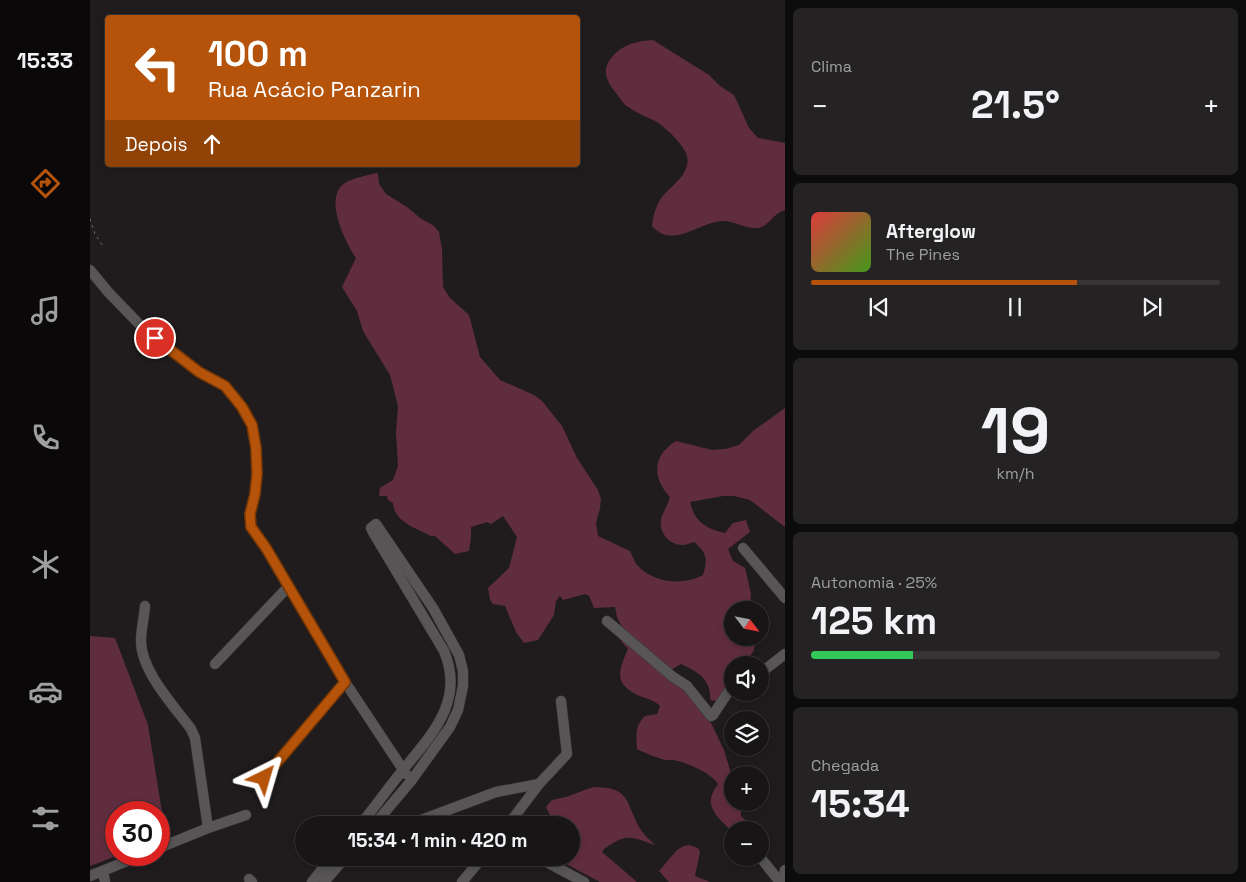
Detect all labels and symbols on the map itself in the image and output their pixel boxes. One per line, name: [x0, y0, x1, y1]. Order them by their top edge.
pin: [134, 317, 176, 359]
north arrow: [724, 601, 769, 646]
position arrow: [237, 751, 289, 803]
speed limit sign: 30: [105, 801, 170, 866]

